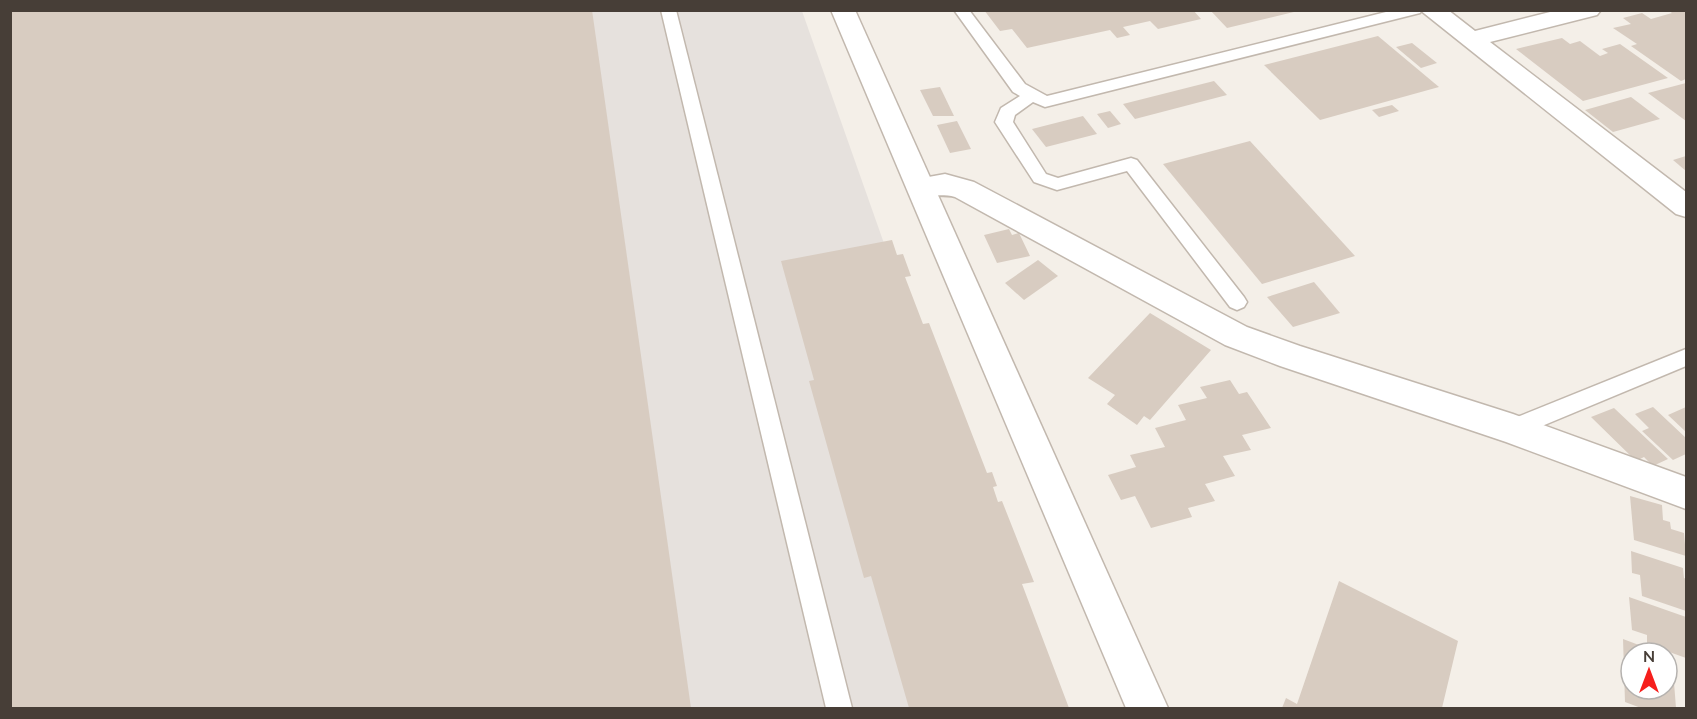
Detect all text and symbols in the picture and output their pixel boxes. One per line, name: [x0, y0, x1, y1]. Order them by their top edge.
north arrow: [1619, 641, 1679, 701]
text: N: [1643, 646, 1655, 666]

